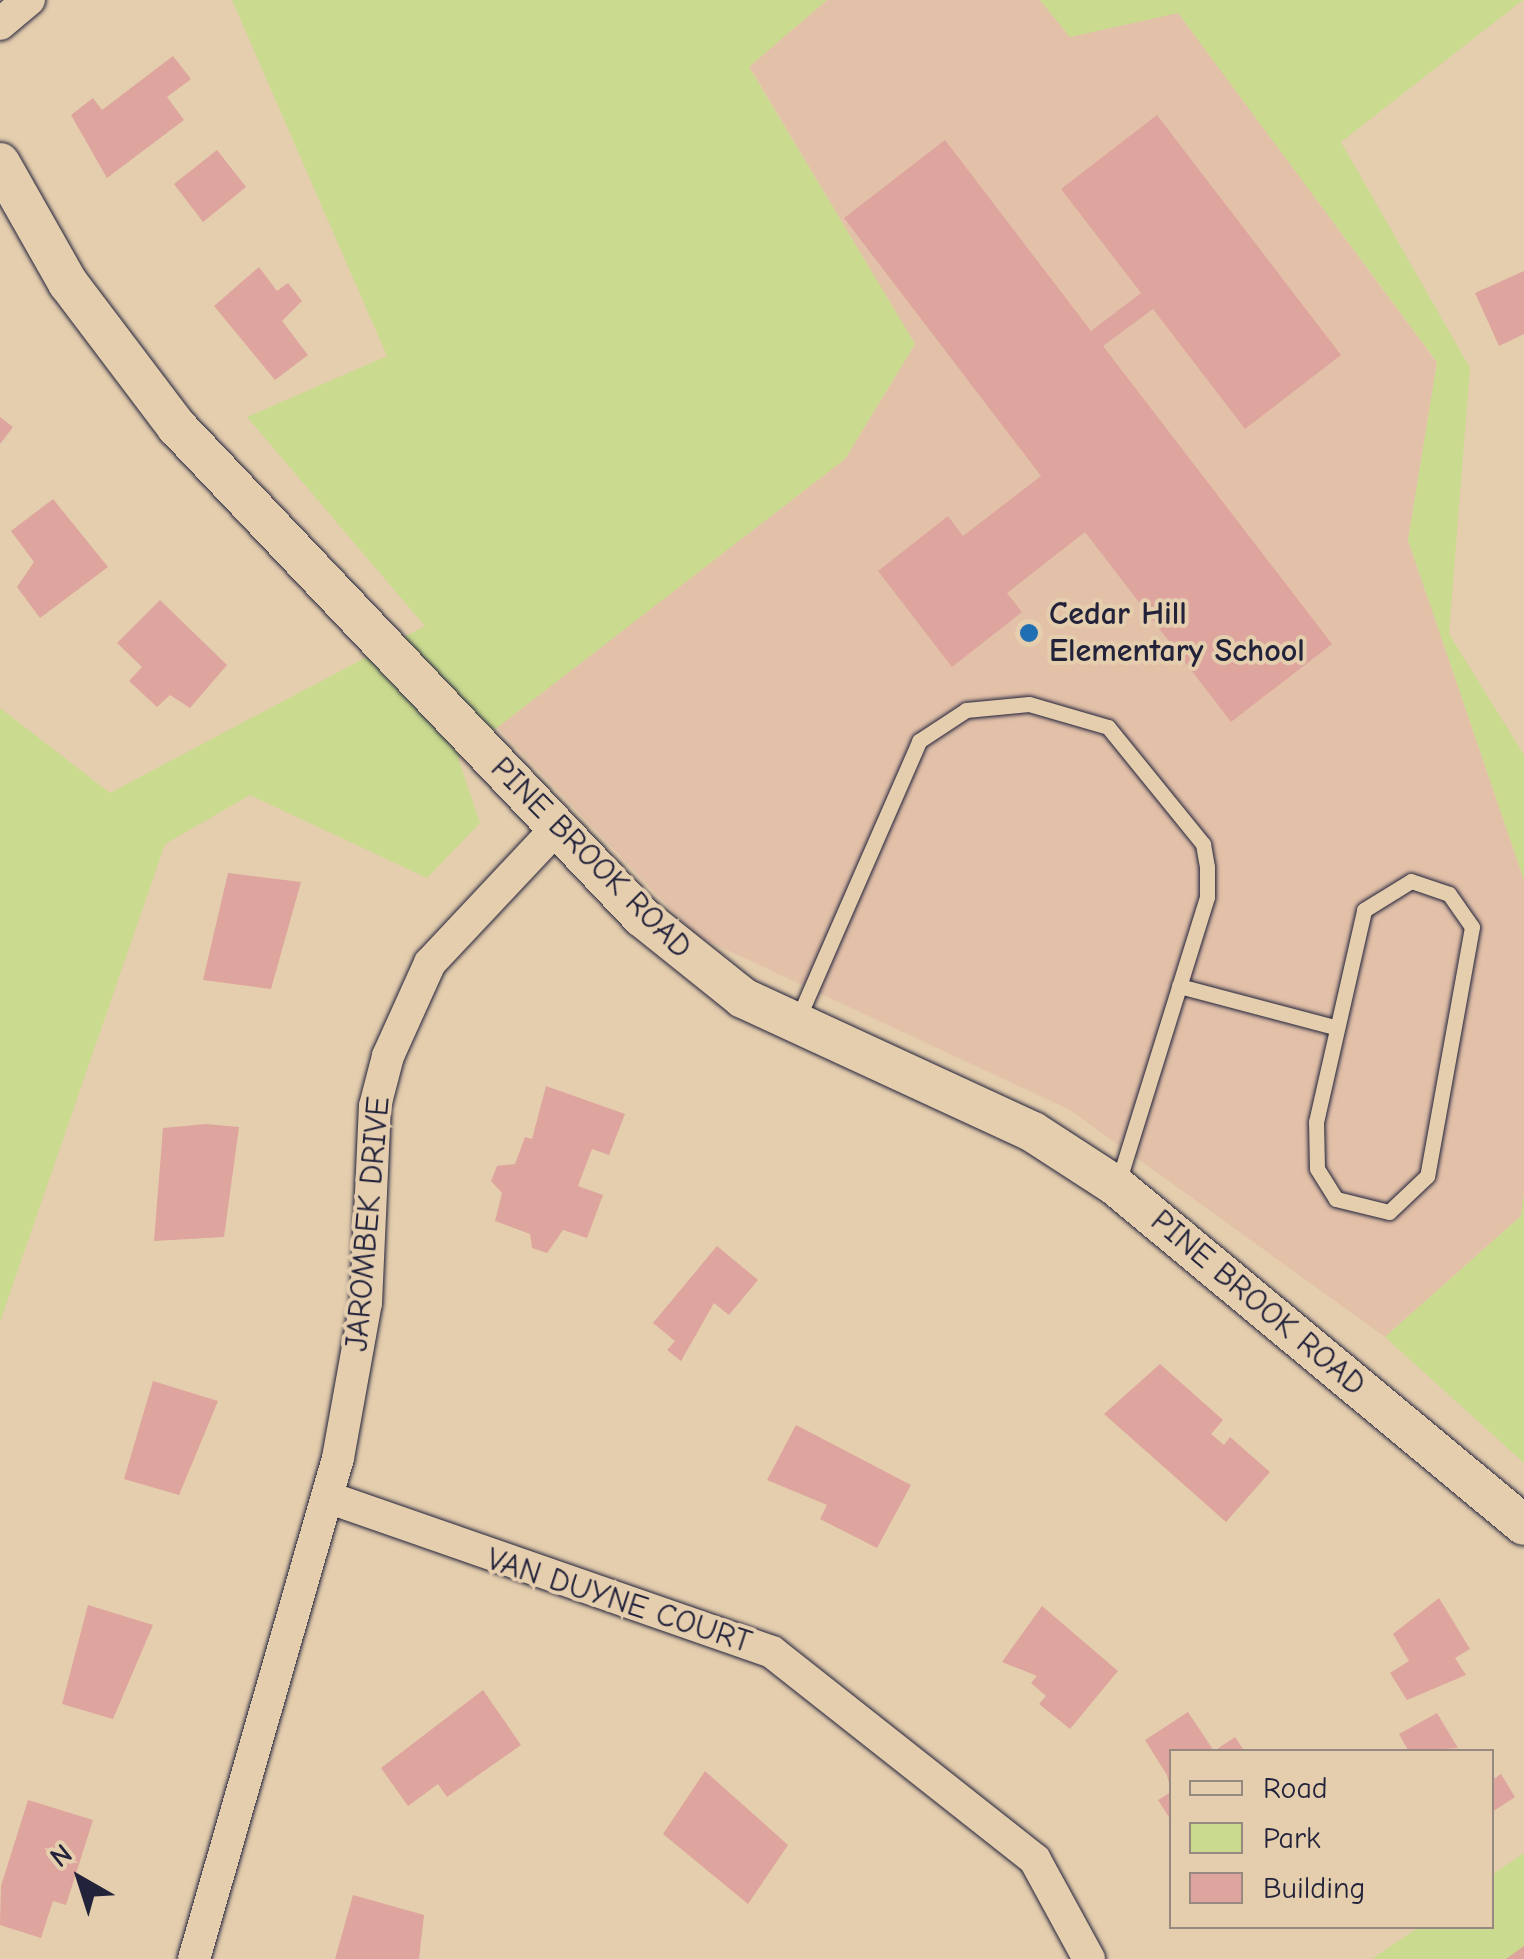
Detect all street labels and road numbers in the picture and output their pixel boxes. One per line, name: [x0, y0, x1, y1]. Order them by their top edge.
street label: PINE BROOK ROAD: [482, 749, 700, 967]
street label: JAROMBEK DRIVE: [338, 1095, 398, 1353]
street label: PINE BROOK ROAD: [1143, 1202, 1373, 1404]
street label: VAN DUYNE COURT: [482, 1540, 756, 1662]

